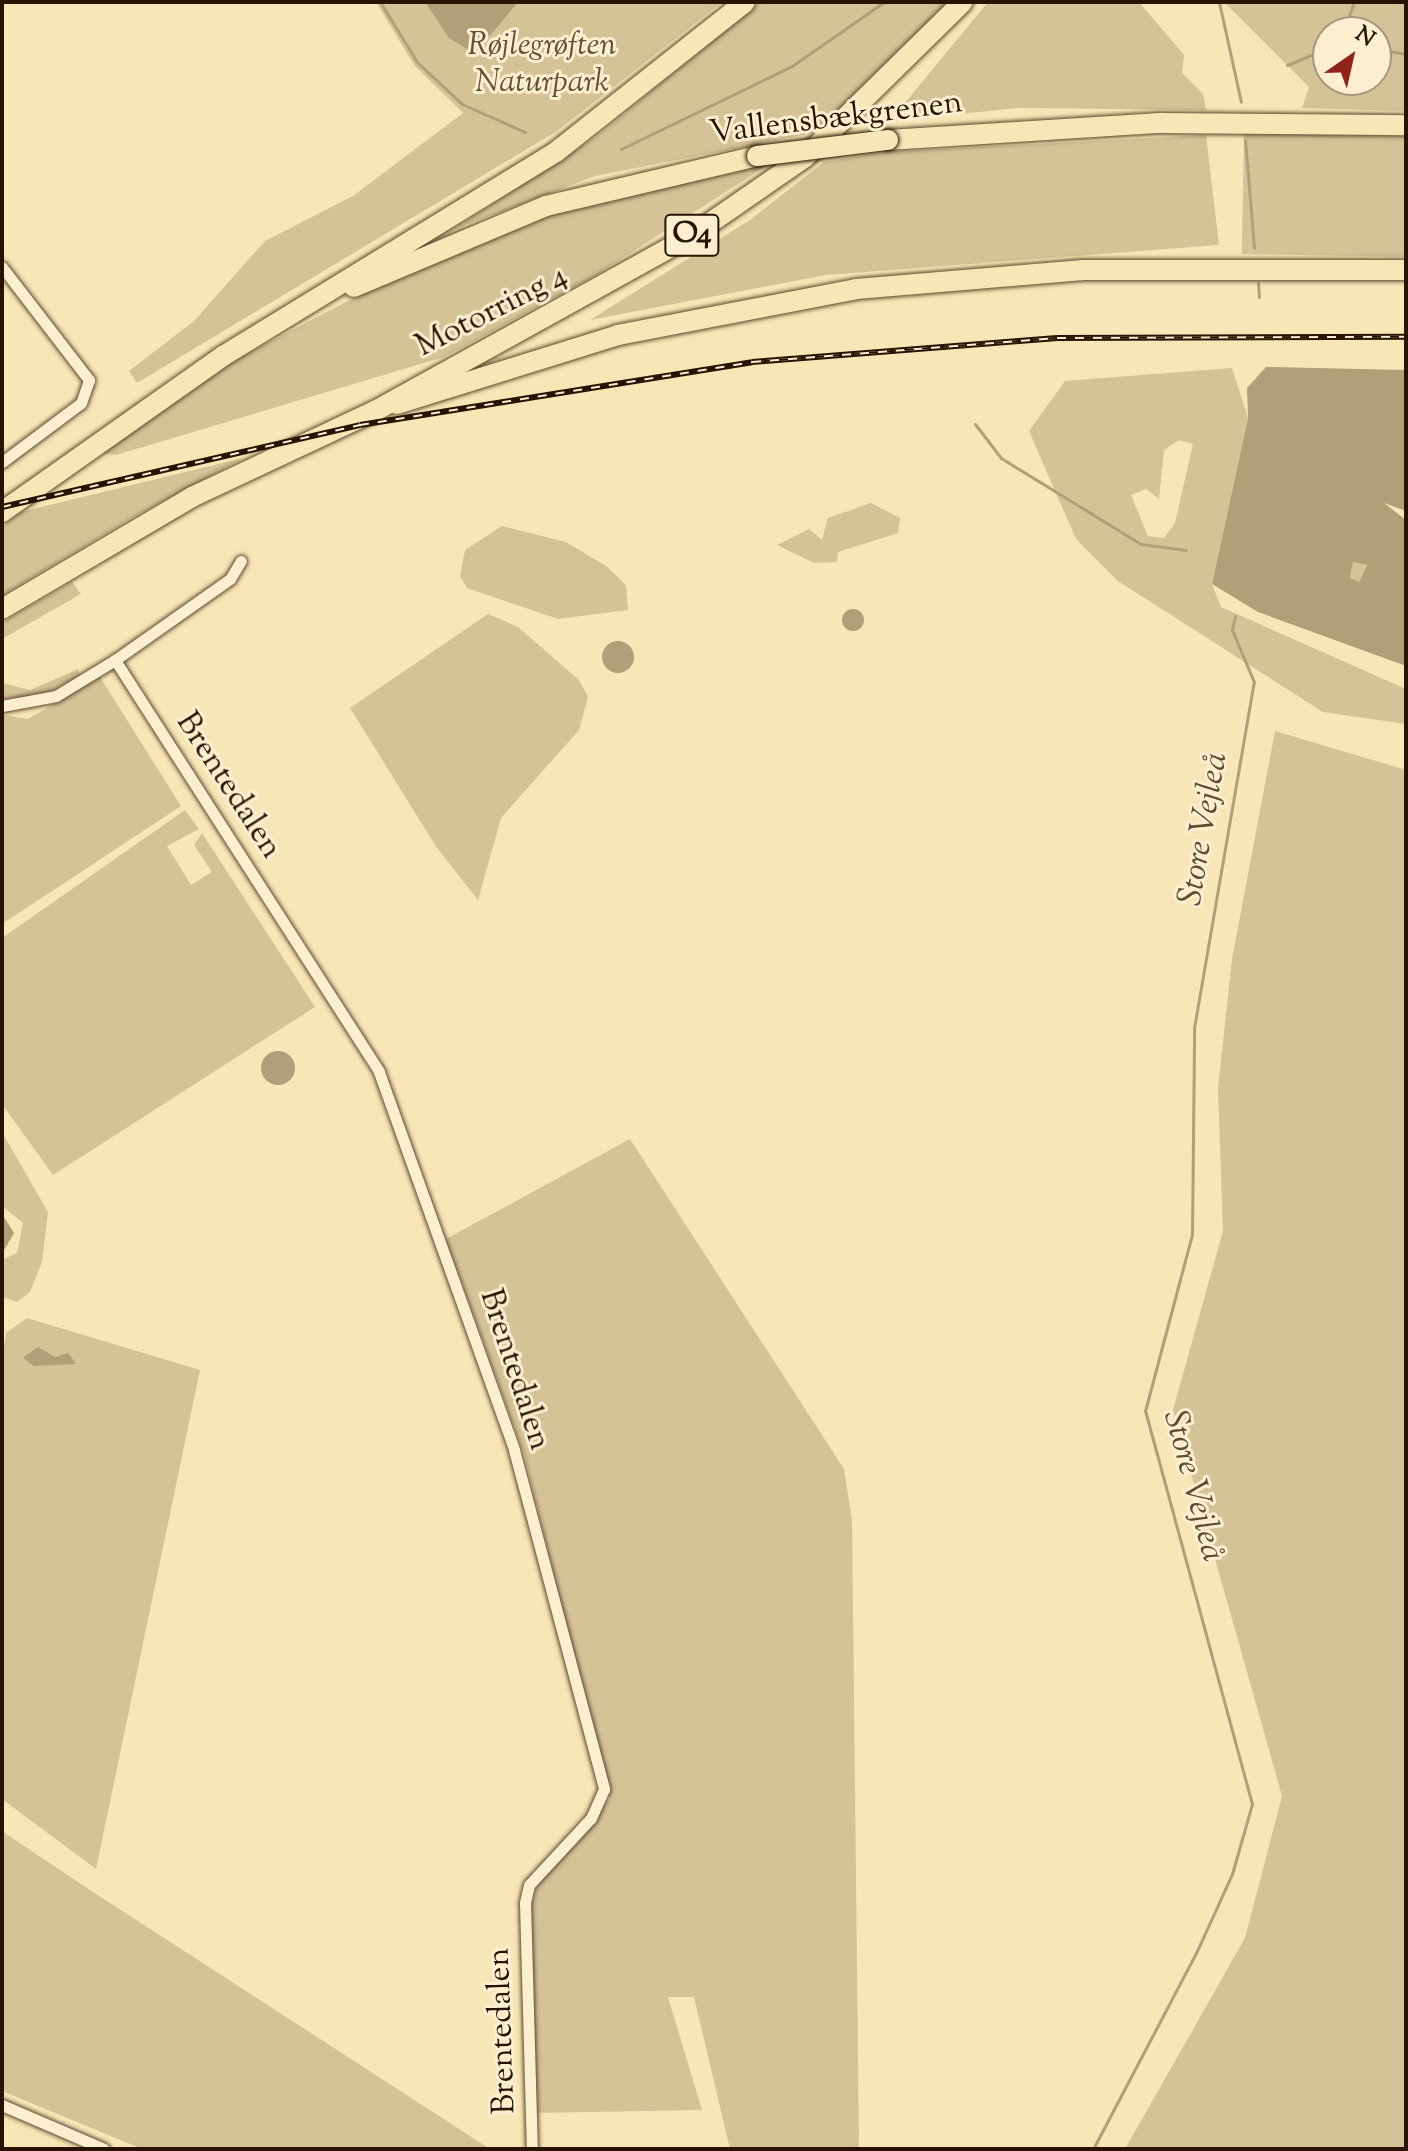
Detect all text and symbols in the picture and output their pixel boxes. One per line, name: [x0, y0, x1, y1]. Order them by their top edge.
north arrow: [1312, 16, 1392, 96]
text: N: [1348, 20, 1381, 56]
park label: Røjlegrøften Naturpark: [468, 28, 616, 103]
street label: Vallensbækgrenen: [707, 84, 965, 154]
road number: O4: [664, 209, 720, 261]
street label: Motorring 4: [410, 257, 574, 367]
street label: Brentedalen: [166, 706, 290, 866]
water label: Store Vejleå: [1170, 749, 1238, 909]
street label: Brentedalen: [470, 1285, 558, 1455]
water label: Store Vejleå: [1153, 1406, 1233, 1566]
street label: Brentedalen: [481, 1947, 525, 2115]

